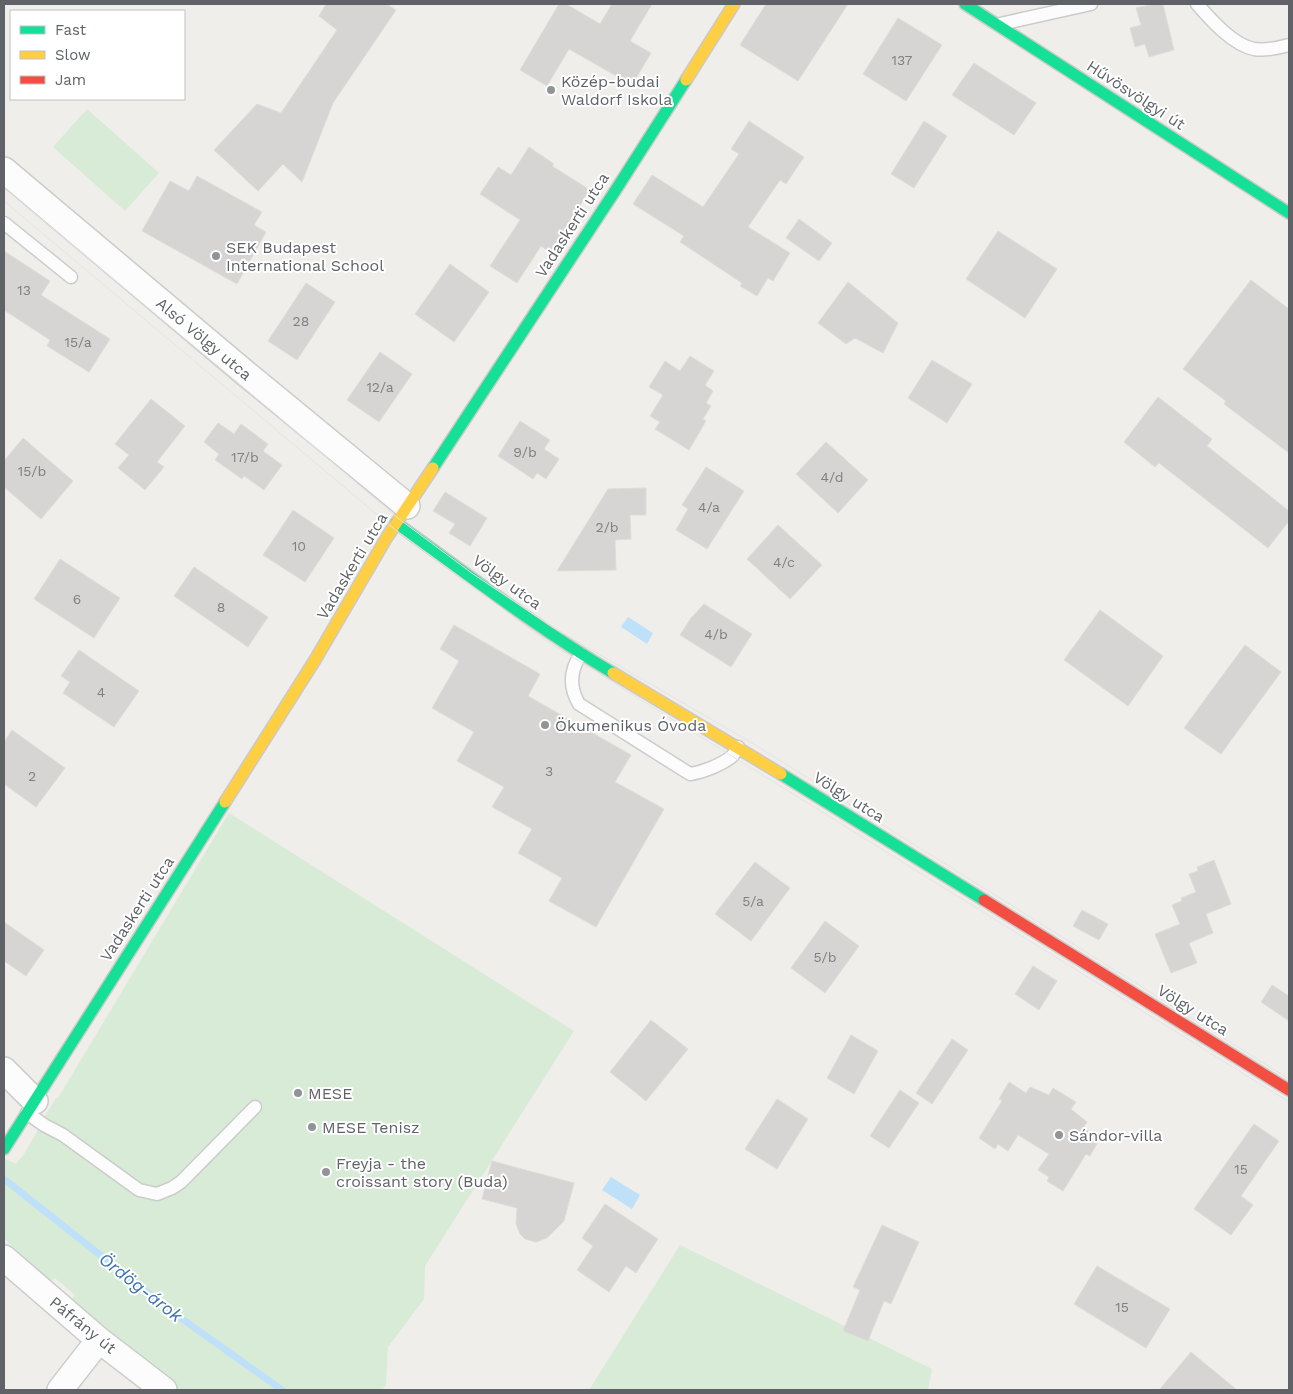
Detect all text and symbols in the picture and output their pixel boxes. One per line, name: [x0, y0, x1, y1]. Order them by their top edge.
legend: [10, 10, 185, 100]
text: Fast: [55, 21, 87, 39]
text: Slow: [55, 46, 91, 64]
house number: 137: [892, 52, 913, 68]
street label: Hűvösvölgyi út: [1083, 56, 1189, 134]
text: Jam: [55, 71, 86, 89]
place label: Közép-budai Waldorf Iskola: [561, 72, 672, 109]
marker: Közép-budai Waldorf Iskola: [545, 84, 557, 96]
street label: Vadaskerti utca: [531, 169, 613, 281]
place label: SEK Budapest International School: [226, 238, 384, 275]
marker: SEK Budapest International School: [210, 250, 222, 262]
house number: 13: [17, 282, 31, 298]
street label: Alsó Völgy utca: [152, 293, 256, 385]
house number: 28: [293, 313, 309, 329]
house number: 15/a: [64, 334, 92, 350]
house number: 12/a: [366, 379, 394, 395]
house number: 9/b: [513, 444, 537, 460]
house number: 17/b: [231, 449, 259, 465]
house number: 15/b: [18, 463, 46, 479]
house number: 4/d: [821, 469, 843, 485]
house number: 4/a: [698, 499, 720, 515]
street label: Vadaskerti utca: [313, 509, 391, 623]
house number: 2/b: [595, 519, 619, 535]
house number: 10: [292, 538, 306, 554]
street label: Völgy utca: [469, 551, 545, 613]
house number: 4/c: [773, 554, 795, 570]
house number: 6: [73, 591, 81, 607]
house number: 8: [217, 599, 225, 615]
house number: 4/b: [704, 626, 728, 642]
house number: 4: [97, 684, 105, 700]
place label: Ökumenikus Óvoda: [555, 716, 706, 735]
marker: Ökumenikus Óvoda: [539, 719, 551, 731]
house number: 3: [545, 763, 553, 779]
house number: 2: [28, 768, 36, 784]
street label: Völgy utca: [810, 768, 888, 826]
street label: Vadaskerti utca: [96, 853, 178, 965]
house number: 5/a: [742, 893, 764, 909]
house number: 5/b: [813, 949, 837, 965]
street label: Völgy utca: [1154, 981, 1232, 1039]
place label: MESE: [308, 1084, 352, 1103]
marker: MESE: [292, 1087, 304, 1099]
place label: MESE Tenisz: [322, 1118, 420, 1137]
marker: MESE Tenisz: [306, 1121, 318, 1133]
place label: Sándor-villa: [1069, 1126, 1162, 1145]
marker: Sándor-villa: [1053, 1129, 1065, 1141]
place label: Freyja - the croissant story (Buda): [336, 1154, 508, 1191]
house number: 15: [1234, 1161, 1248, 1177]
marker: Freyja - the croissant story (Buda): [320, 1166, 332, 1178]
water label: Ördög-árok: [95, 1248, 188, 1327]
street label: Páfrány út: [46, 1292, 120, 1358]
house number: 15: [1115, 1299, 1129, 1315]

